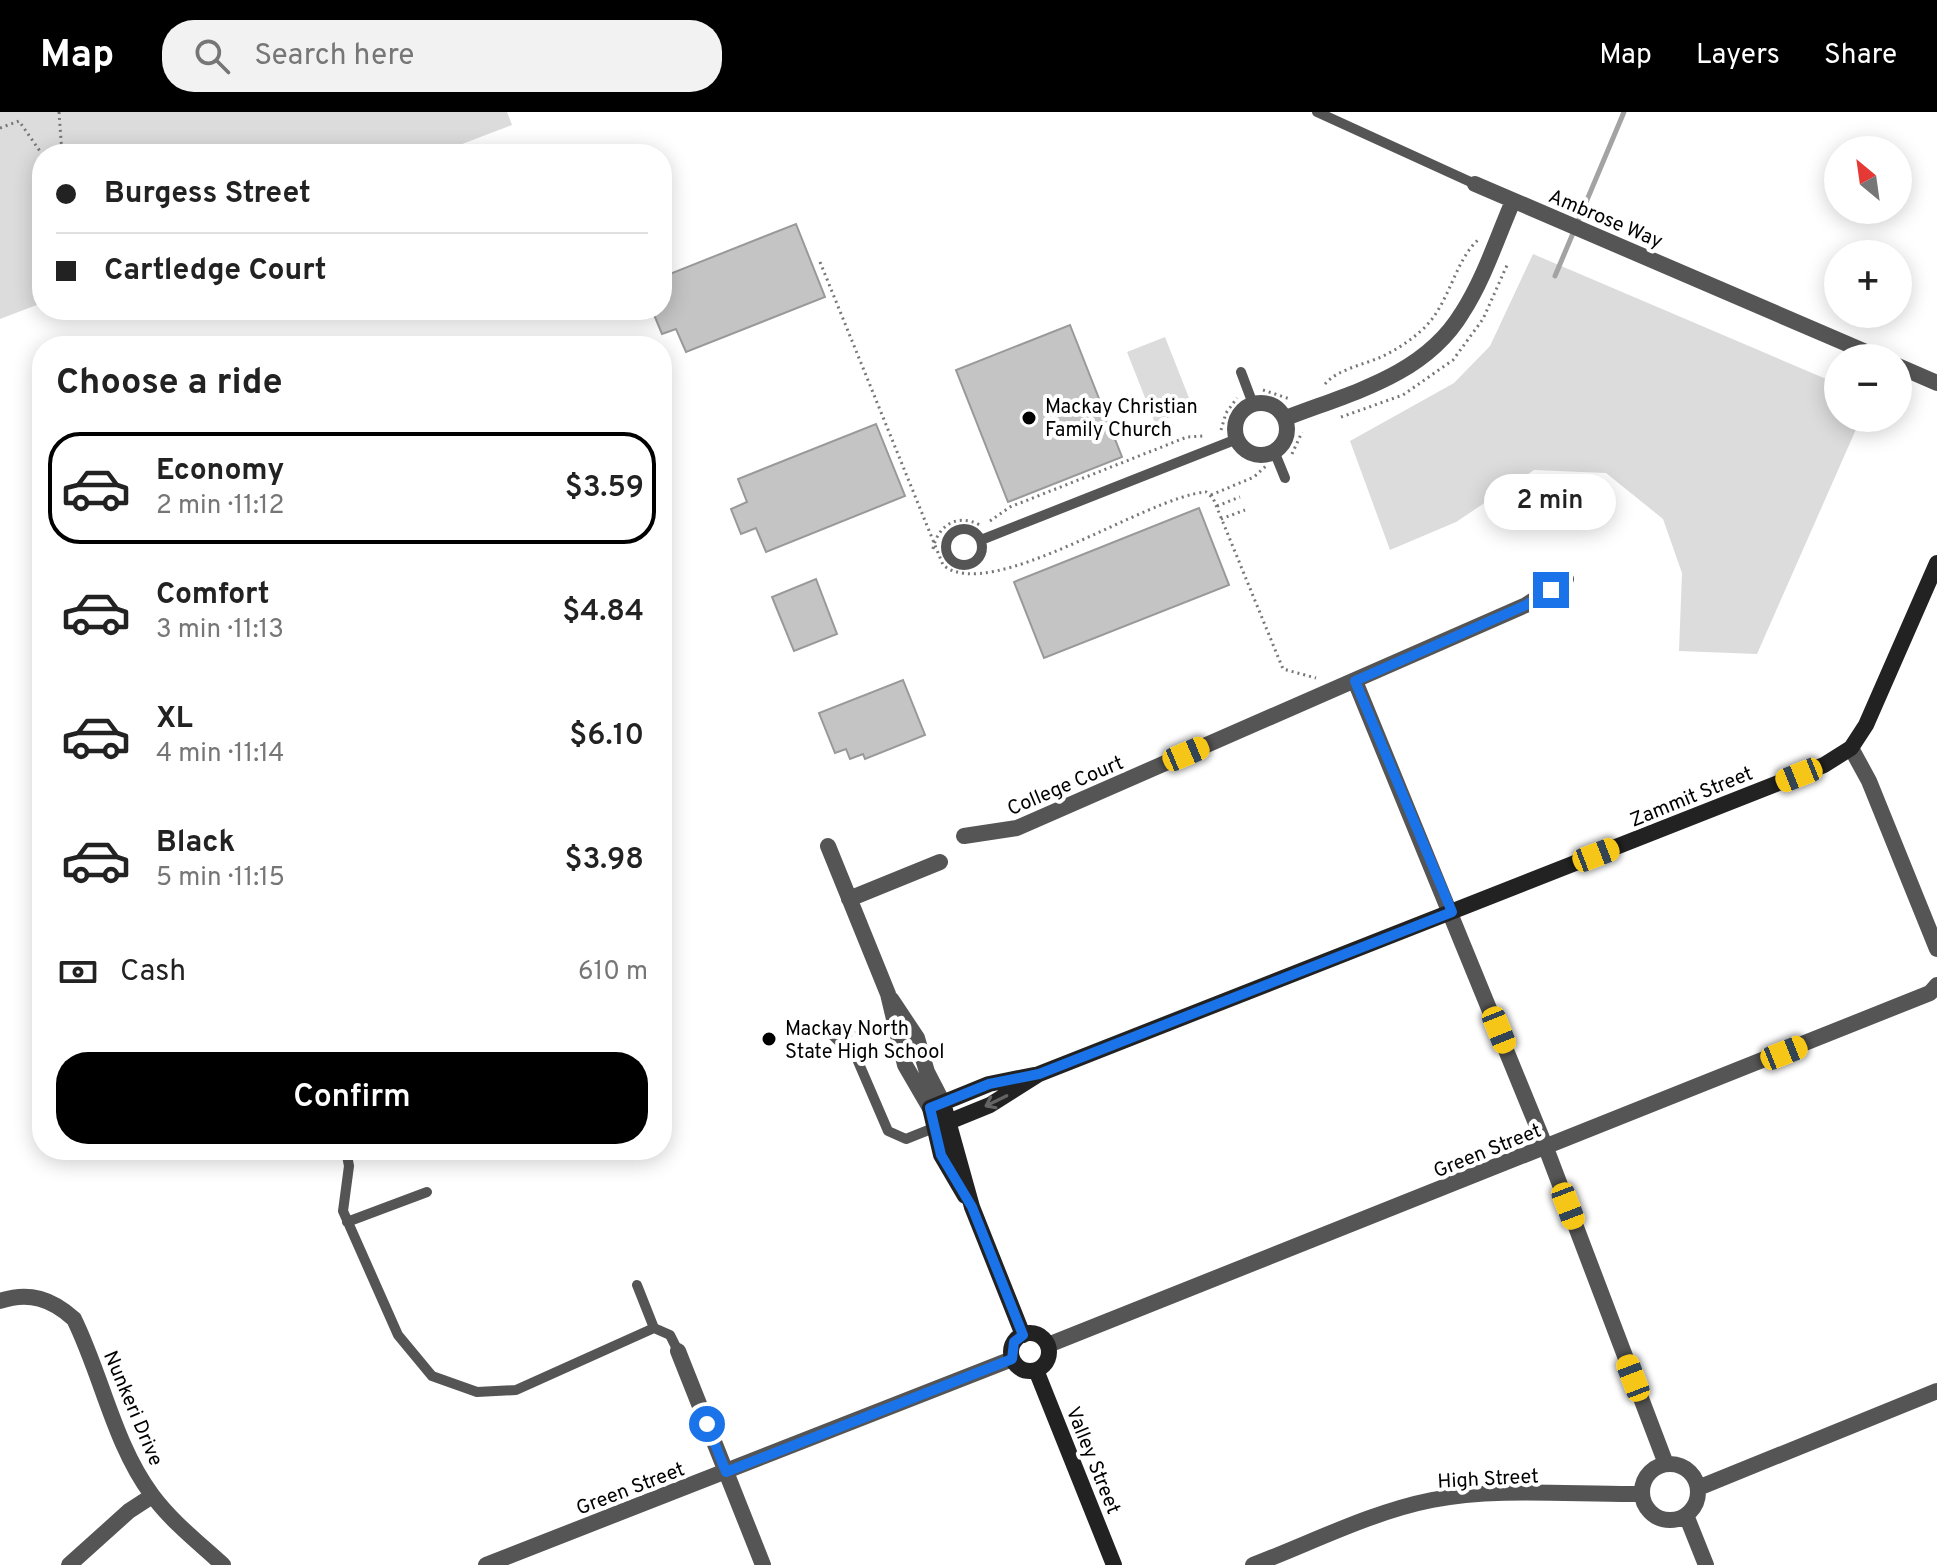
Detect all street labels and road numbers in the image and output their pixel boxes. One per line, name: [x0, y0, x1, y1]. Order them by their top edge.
street label: Ambrose Way: [1544, 184, 1666, 256]
street label: College Court: [1004, 751, 1128, 823]
street label: Zammit Street: [1626, 761, 1757, 834]
street label: Green Street: [1430, 1118, 1546, 1185]
street label: Nunkeri Drive: [96, 1347, 168, 1470]
street label: Valley Street: [1059, 1403, 1125, 1518]
street label: Green Street: [573, 1457, 689, 1522]
street label: High Street: [1437, 1464, 1539, 1496]

